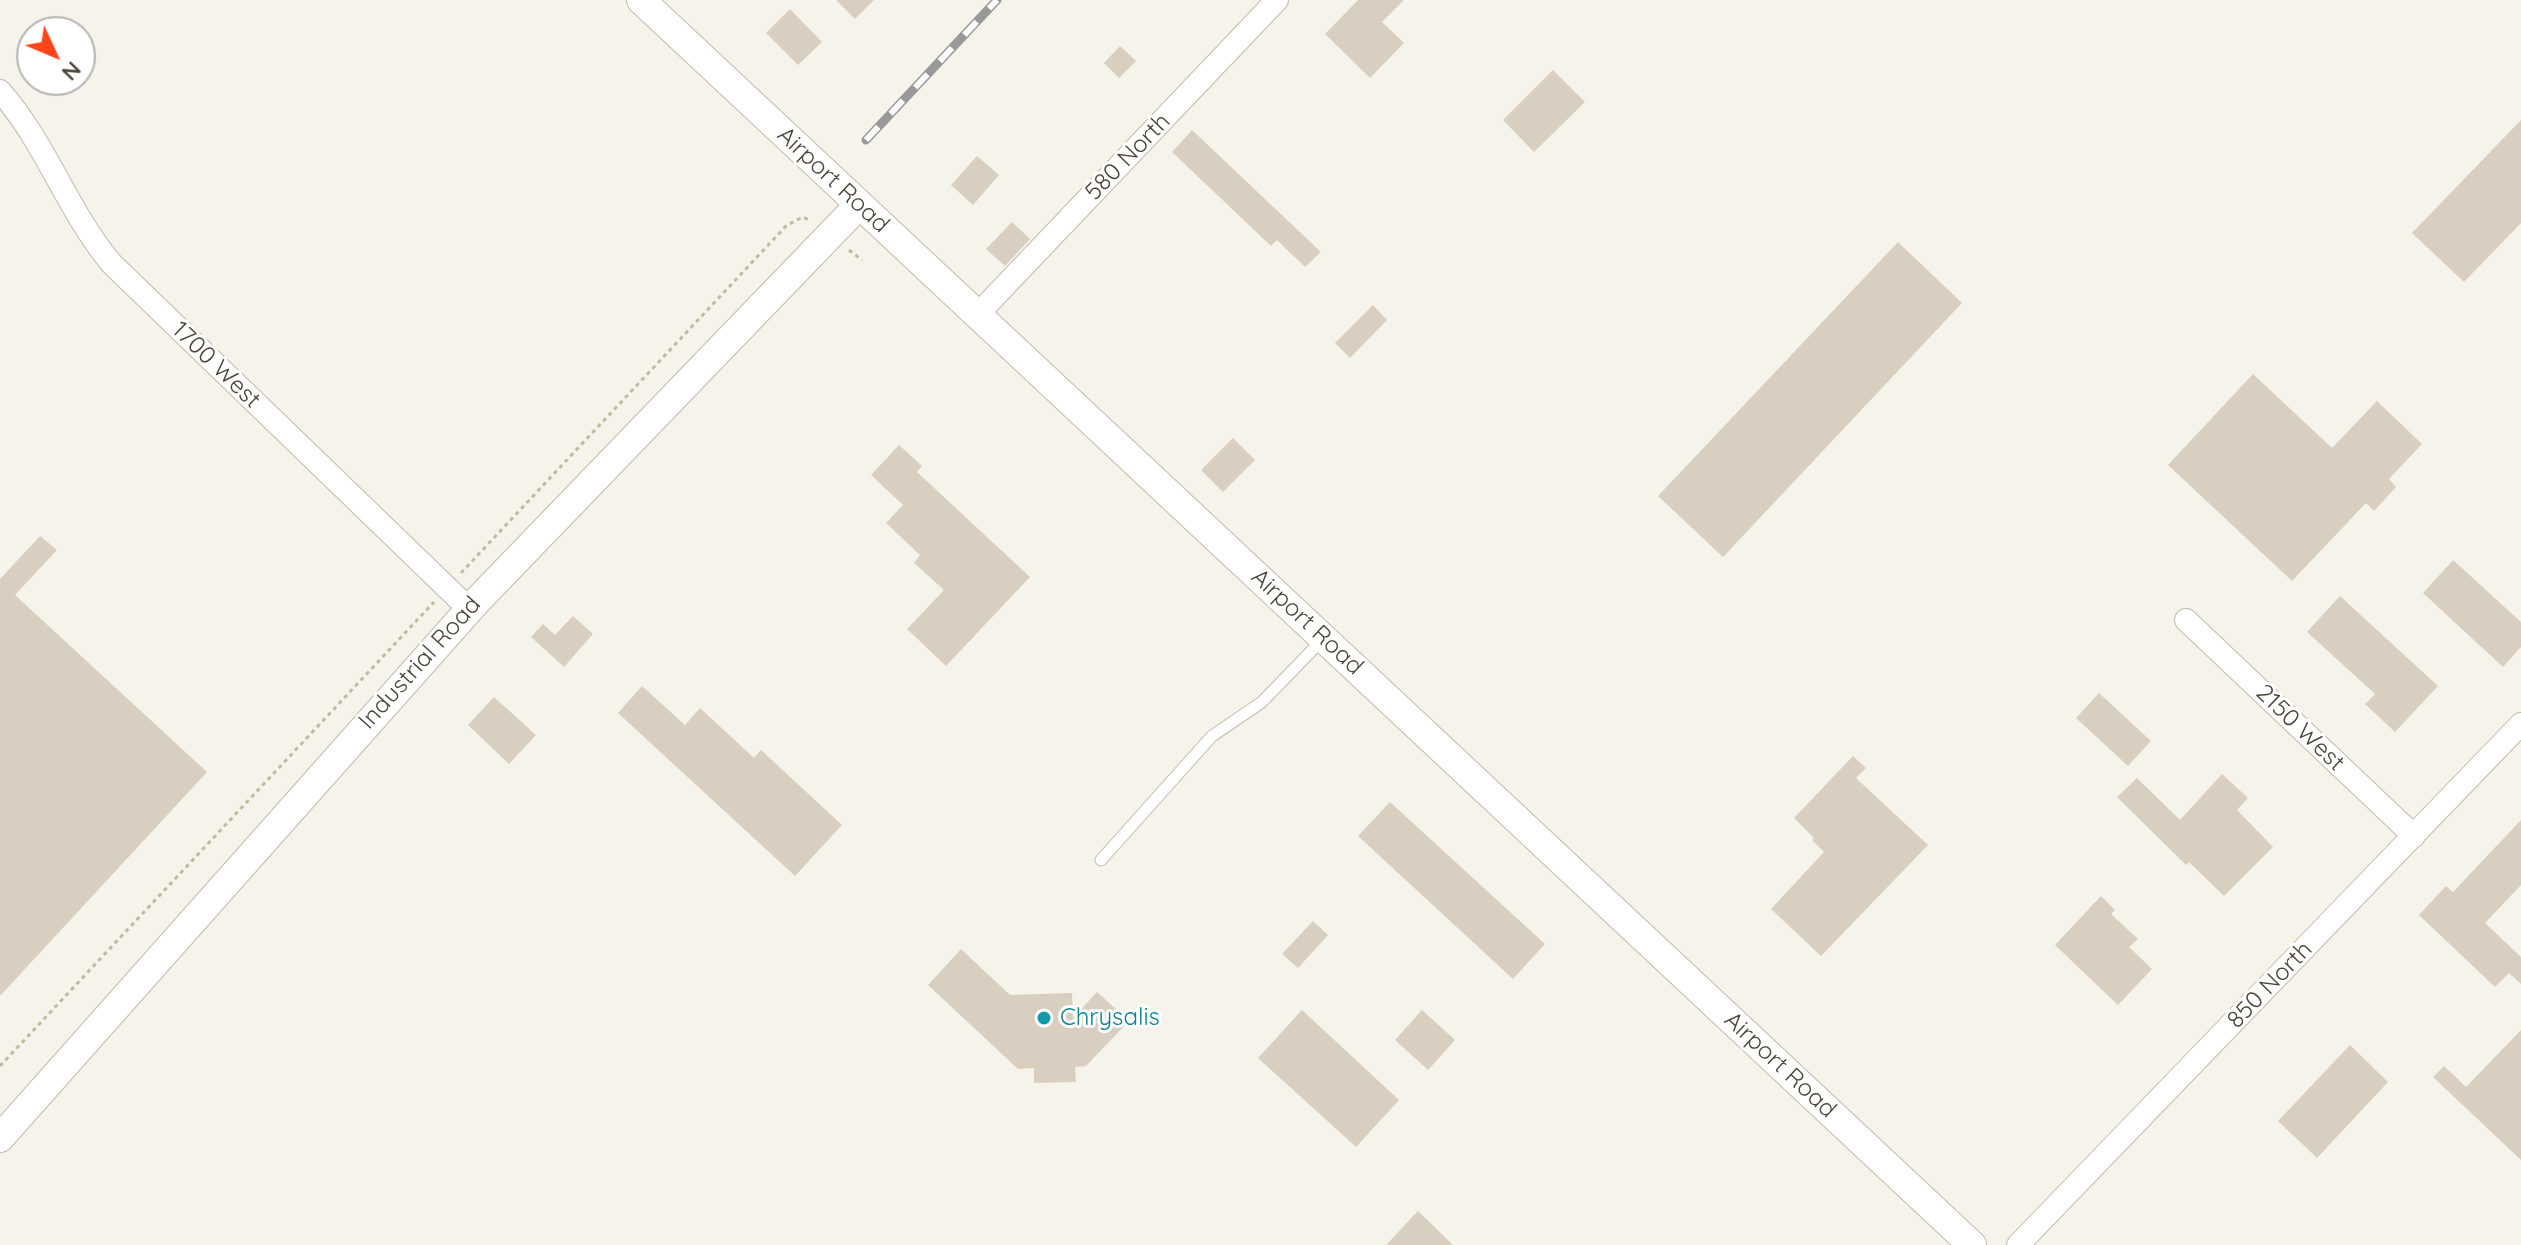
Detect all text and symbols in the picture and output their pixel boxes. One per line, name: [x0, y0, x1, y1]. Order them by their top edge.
north arrow: [16, 16, 96, 96]
text: N: [56, 56, 88, 87]
street label: 580 North: [1079, 107, 1177, 207]
street label: Airport Road: [771, 121, 895, 239]
street label: 1700 West: [166, 316, 266, 414]
street label: Airport Road: [1245, 563, 1369, 681]
street label: Industrial Road: [353, 591, 487, 735]
street label: 2150 West: [2250, 679, 2350, 777]
street label: 850 North: [2221, 935, 2319, 1035]
place label: Chrysalis: [1060, 1004, 1160, 1032]
street label: Airport Road: [1718, 1006, 1842, 1124]
marker: Chrysalis: [1035, 1009, 1053, 1027]

